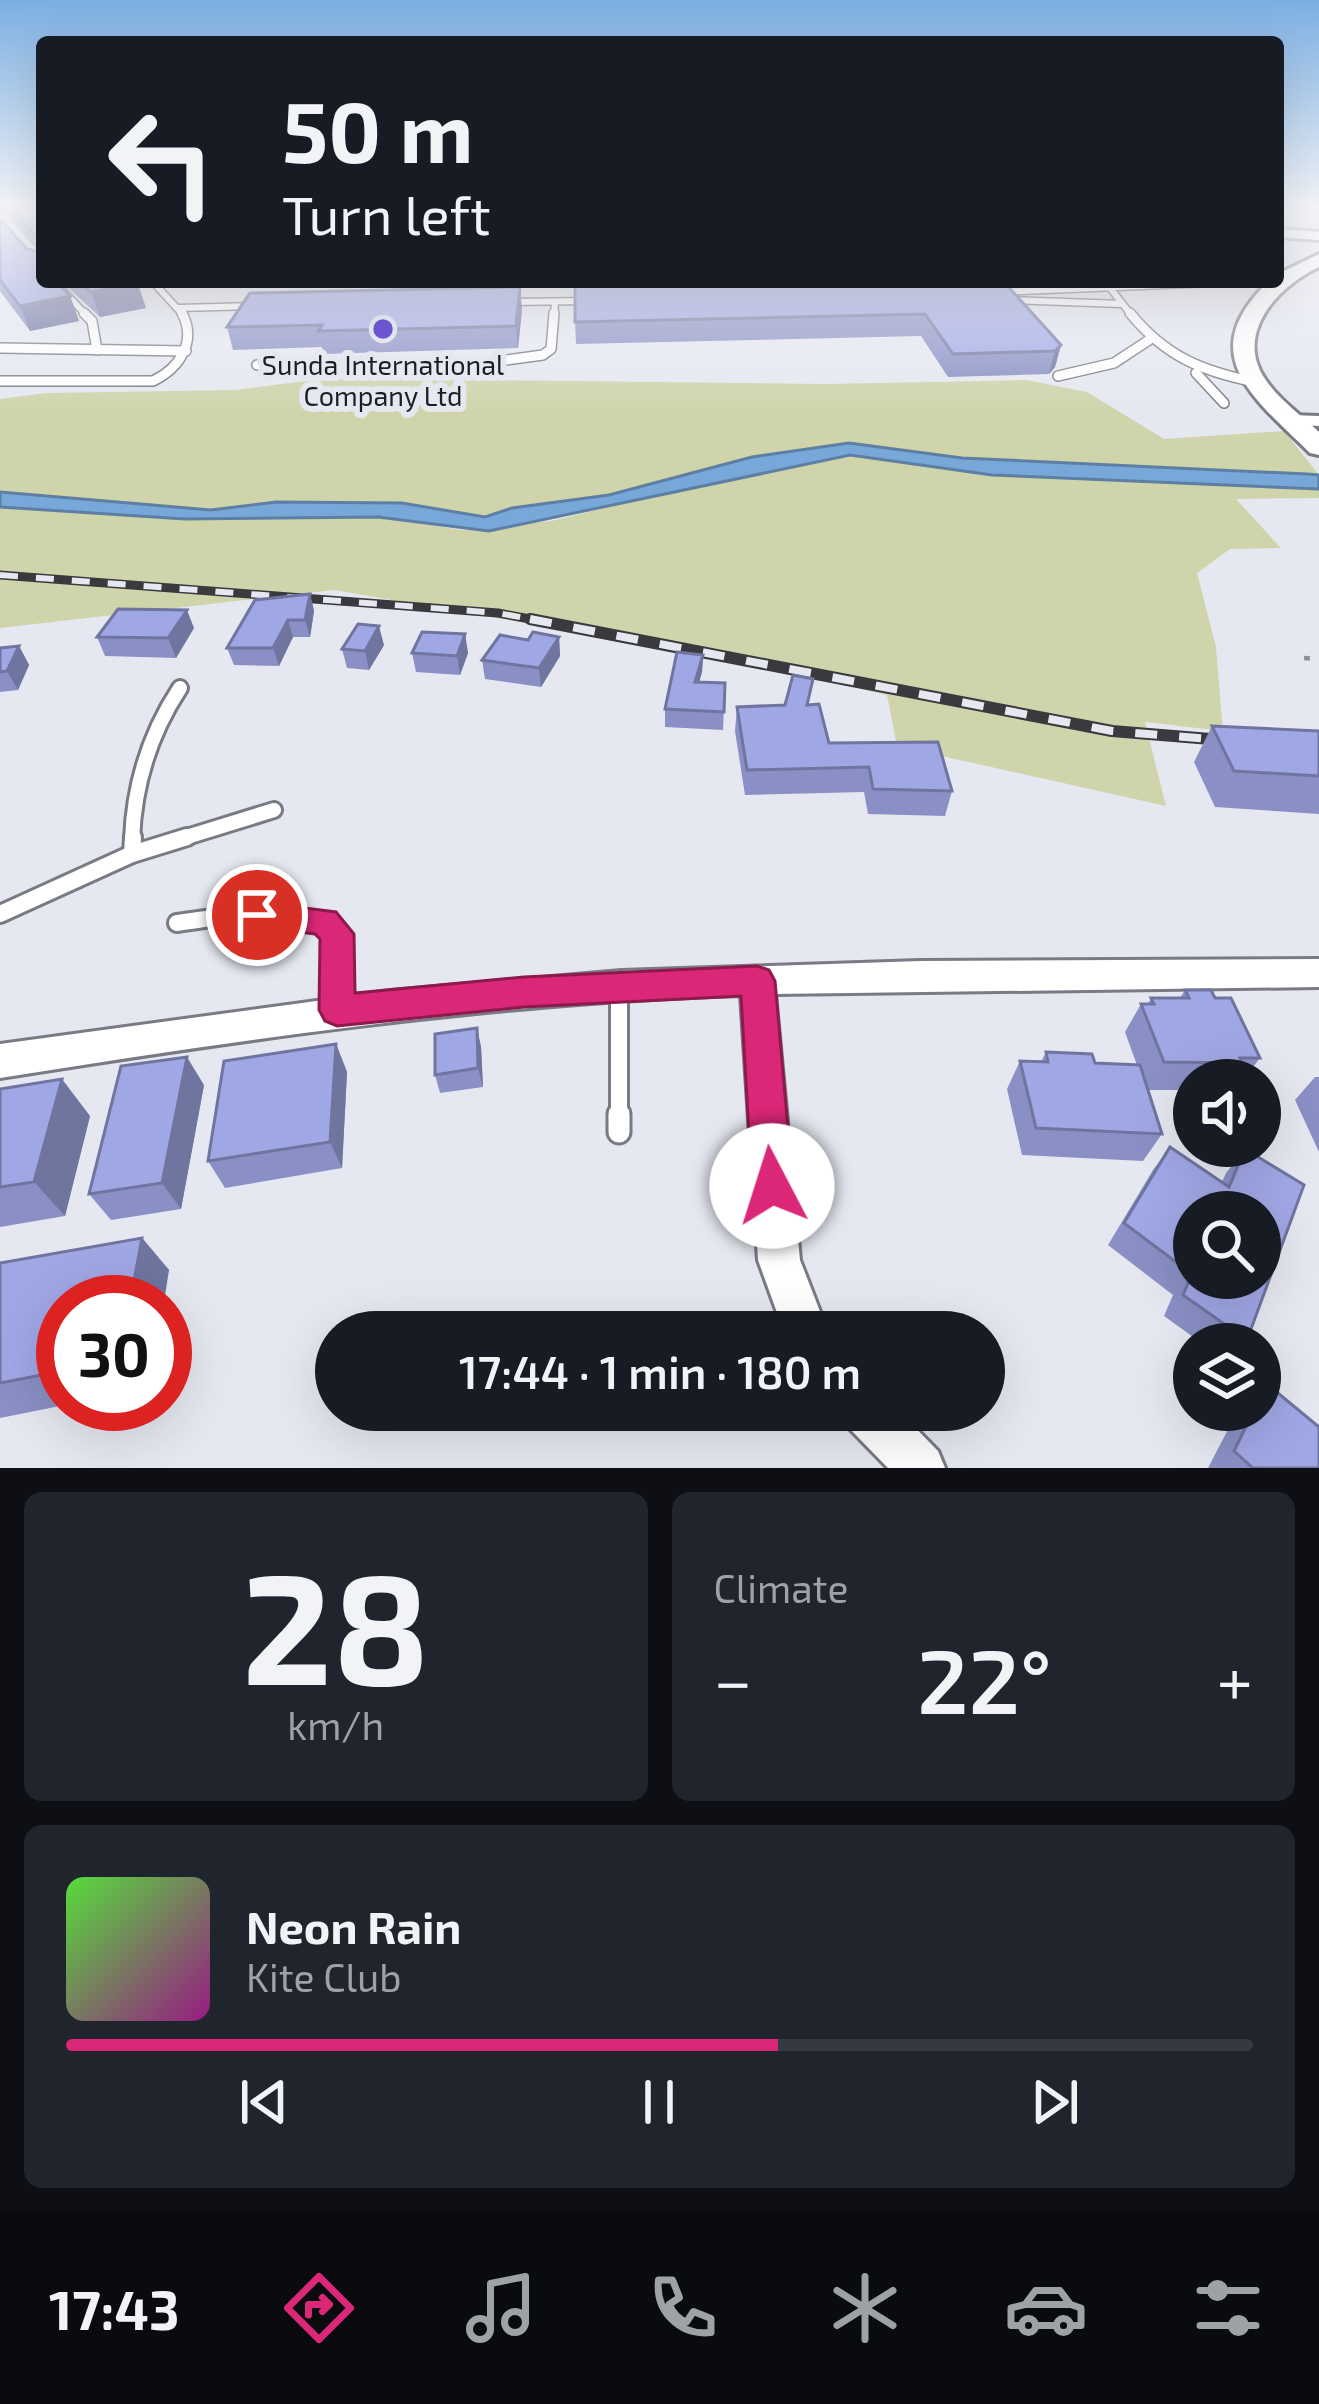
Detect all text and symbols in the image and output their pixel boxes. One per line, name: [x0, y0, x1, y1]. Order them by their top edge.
text: 50 m: [282, 79, 474, 180]
icon: left: [84, 84, 240, 240]
text: Turn left: [282, 181, 491, 246]
marker: Sunda International Company Ltd: [370, 316, 396, 342]
place label: Sunda International Company Ltd: [262, 348, 504, 412]
pin: [206, 864, 308, 966]
icon: arrive: [224, 882, 290, 948]
map controls: [1173, 1059, 1281, 1431]
button: sound: [1173, 1059, 1281, 1167]
position arrow: [709, 1123, 835, 1249]
button: search: [1173, 1191, 1281, 1299]
speed limit sign: 30: [36, 1275, 192, 1431]
button: layers: [1173, 1323, 1281, 1431]
text: 17:44 · 1 min · 180 m: [459, 1344, 861, 1398]
text: 28: [242, 1529, 430, 1716]
text: Climate: [714, 1564, 848, 1611]
text: 22°: [917, 1624, 1052, 1732]
text: −: [714, 1639, 752, 1718]
text: +: [1217, 1639, 1253, 1718]
text: km/h: [287, 1701, 384, 1748]
text: Neon Rain: [246, 1899, 461, 1953]
text: Kite Club: [246, 1953, 402, 2000]
icon: previous: [231, 2069, 297, 2135]
icon: pause: [626, 2069, 692, 2135]
icon: next: [1022, 2069, 1088, 2135]
icon: directions: [277, 2266, 361, 2350]
icon: music: [459, 2266, 543, 2350]
icon: phone: [641, 2266, 725, 2350]
icon: climate: [823, 2266, 907, 2350]
icon: car: [1004, 2266, 1088, 2350]
icon: filters: [1186, 2266, 1270, 2350]
text: 17:43: [49, 2276, 180, 2341]

